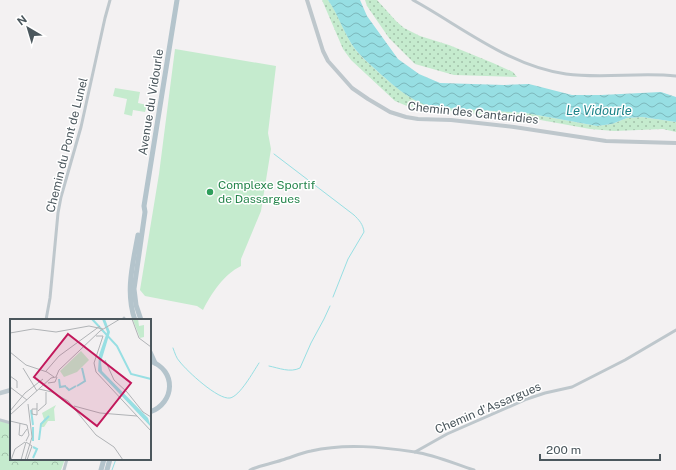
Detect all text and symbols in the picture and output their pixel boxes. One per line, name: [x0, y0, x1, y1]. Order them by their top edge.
north arrow: [8, 8, 48, 48]
text: N: [15, 13, 29, 27]
street label: Avenue du Vidourle: [136, 48, 166, 156]
street label: Chemin du Pont de Lunel: [43, 76, 91, 214]
street label: Chemin des Cantaridies: [407, 99, 539, 127]
water label: Le Vidourle: [566, 103, 632, 118]
place label: Complexe Sportif de Dassargues: [218, 178, 316, 206]
marker: Complexe Sportif de Dassargues: [205, 187, 215, 197]
inset map: [10, 319, 151, 460]
street label: Chemin d'Assargues: [433, 379, 543, 437]
scale bar: [540, 436, 660, 462]
text: 200 m: [546, 443, 581, 457]

